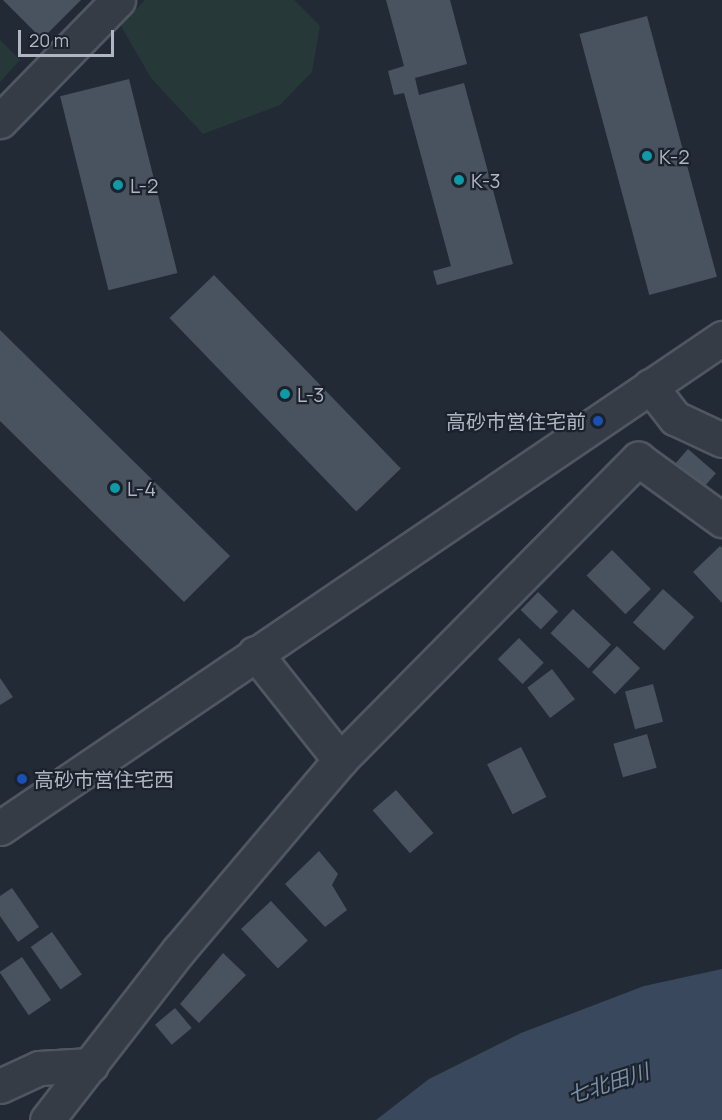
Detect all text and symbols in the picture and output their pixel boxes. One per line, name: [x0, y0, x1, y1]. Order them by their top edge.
scale bar: [21, 18, 117, 56]
text: 20 m: [29, 28, 69, 52]
place label: K-2: [659, 144, 690, 168]
marker: K-2: [640, 149, 654, 163]
place label: K-3: [471, 168, 501, 192]
place label: L-2: [130, 173, 158, 197]
marker: K-3: [452, 173, 466, 187]
marker: L-2: [111, 178, 125, 192]
place label: L-3: [297, 382, 324, 406]
marker: L-3: [278, 387, 292, 401]
place label: 高砂市営住宅前: [446, 409, 586, 433]
marker: 高砂市営住宅前: [591, 414, 605, 428]
place label: L-4: [127, 476, 156, 500]
marker: L-4: [108, 481, 122, 495]
place label: 高砂市営住宅西: [34, 767, 174, 791]
marker: 高砂市営住宅西: [15, 772, 29, 786]
water label: 七北田川: [564, 1058, 652, 1108]

